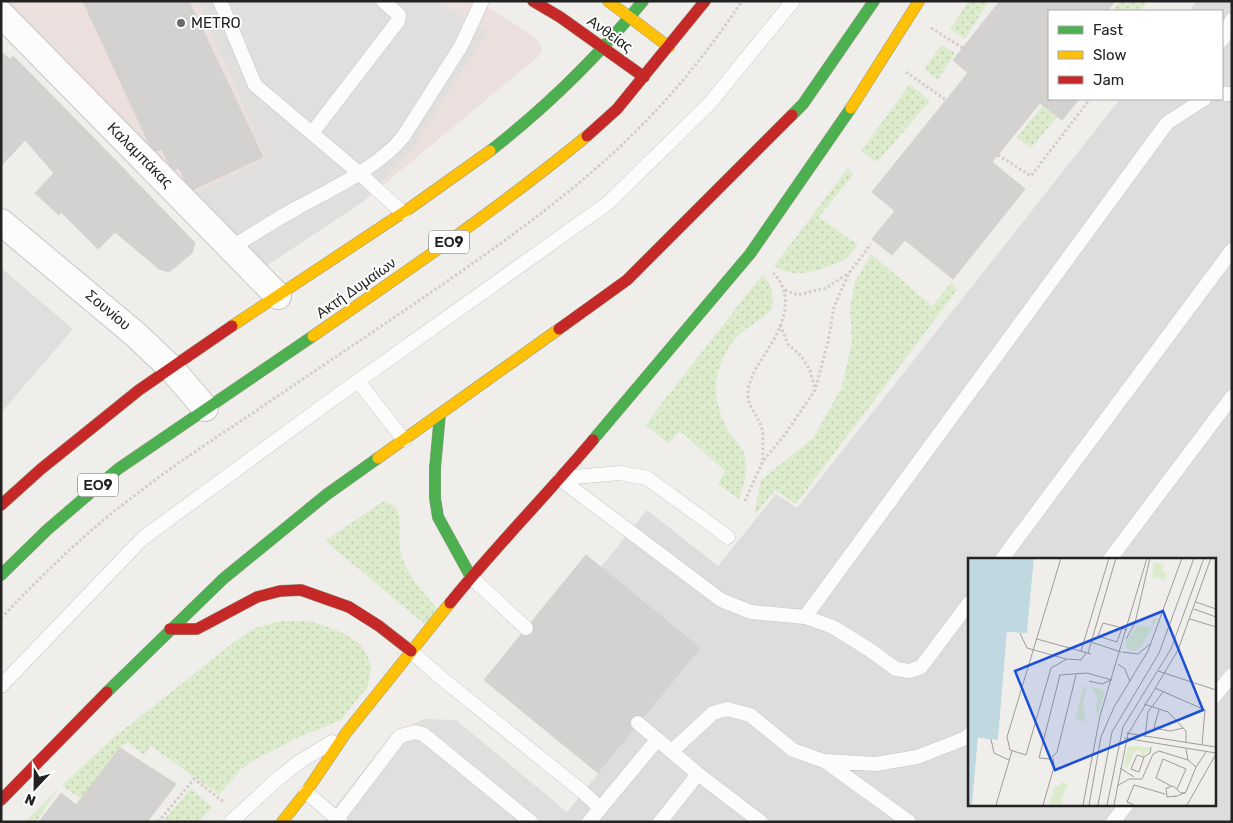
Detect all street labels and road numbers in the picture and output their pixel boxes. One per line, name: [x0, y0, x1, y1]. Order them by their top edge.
street label: Ανθείας: [584, 12, 636, 56]
street label: Καλαμπάκας: [104, 119, 176, 191]
road number: ΕΟ9: [429, 230, 469, 253]
street label: Ακτή Δυμαίων: [313, 254, 399, 322]
street label: Σουνίου: [82, 286, 134, 334]
road number: ΕΟ9: [78, 474, 118, 496]

